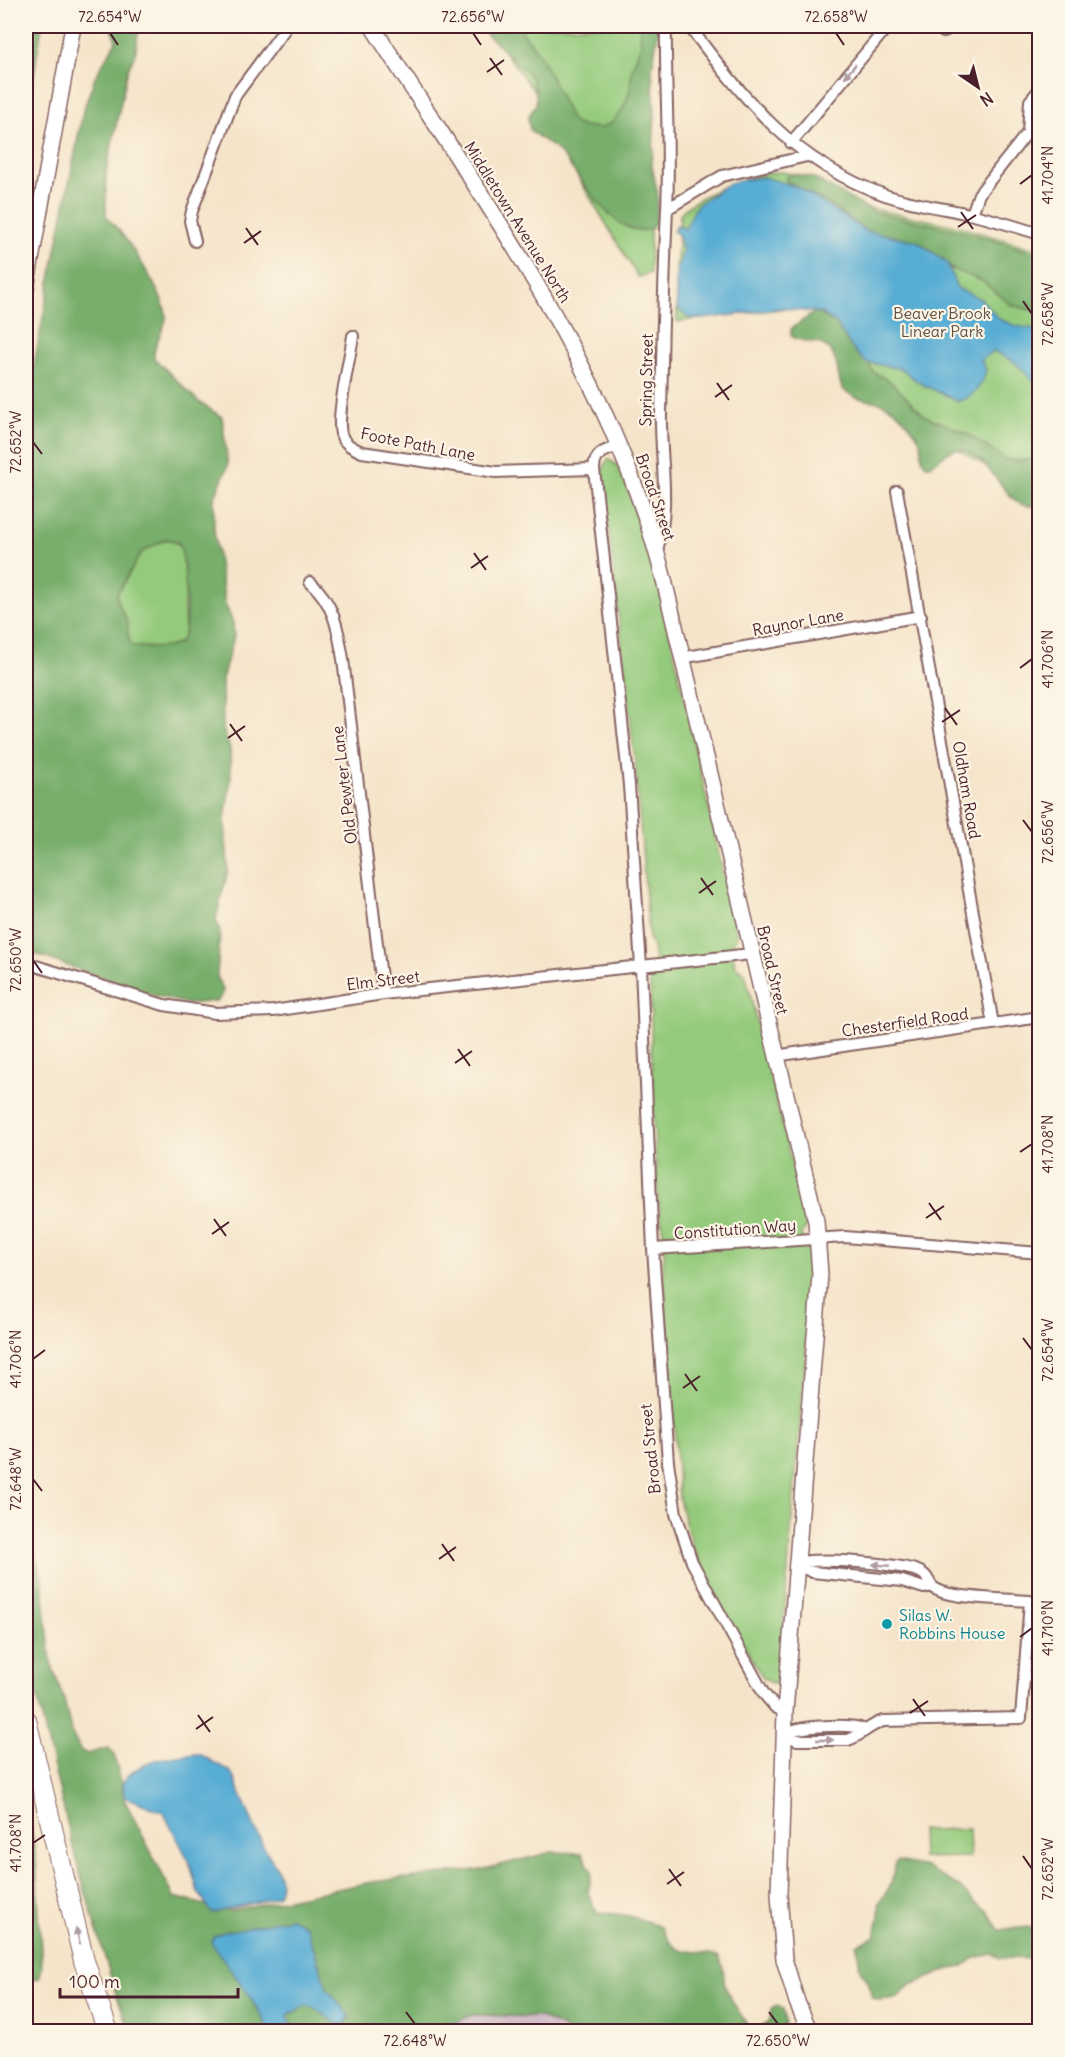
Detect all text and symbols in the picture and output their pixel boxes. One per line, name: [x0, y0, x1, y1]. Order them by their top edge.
text: 72.654°W: [78, 7, 142, 26]
text: 72.656°W: [441, 7, 505, 26]
text: 72.658°W: [804, 7, 868, 26]
north arrow: [948, 57, 1008, 117]
one-way arrow: [845, 63, 857, 78]
text: N: [976, 88, 997, 111]
street label: Middletown Avenue North: [460, 138, 576, 306]
text: 41.704°N: [1038, 146, 1057, 204]
text: 72.658°W: [1038, 282, 1057, 346]
park label: Beaver Brook Linear Park: [893, 303, 991, 341]
street label: Spring Street: [635, 333, 657, 427]
text: 72.652°W: [6, 410, 25, 473]
street label: Foote Path Lane: [359, 423, 477, 465]
street label: Broad Street: [632, 451, 680, 544]
street label: Raynor Lane: [751, 604, 845, 640]
text: 41.706°N: [1038, 630, 1057, 688]
street label: Old Pewter Lane: [327, 725, 361, 845]
street label: Oldham Road: [949, 739, 985, 841]
text: 72.656°W: [1038, 800, 1057, 864]
street label: Broad Street: [753, 923, 793, 1017]
text: 72.650°W: [6, 927, 25, 992]
street label: Elm Street: [345, 966, 421, 994]
street label: Chesterfield Road: [840, 1003, 970, 1041]
text: 41.708°N: [1038, 1115, 1057, 1173]
street label: Constitution Way: [673, 1215, 797, 1243]
text: 72.654°W: [1038, 1318, 1057, 1382]
text: 41.706°N: [6, 1330, 25, 1388]
street label: Broad Street: [635, 1402, 665, 1495]
text: 72.648°W: [6, 1447, 25, 1511]
one-way arrow: [872, 1560, 891, 1570]
text: 41.710°N: [1038, 1600, 1057, 1656]
place label: Silas W. Robbins House: [899, 1605, 1005, 1643]
marker: Silas W. Robbins House: [880, 1617, 894, 1631]
one-way arrow: [815, 1735, 834, 1745]
text: 41.708°N: [6, 1814, 25, 1872]
text: 72.652°W: [1038, 1837, 1057, 1900]
one-way arrow: [73, 1926, 83, 1945]
scale bar: [60, 1961, 238, 1999]
text: 100 m: [69, 1970, 120, 1993]
text: 72.648°W: [383, 2031, 447, 2050]
text: 72.650°W: [746, 2031, 811, 2050]

